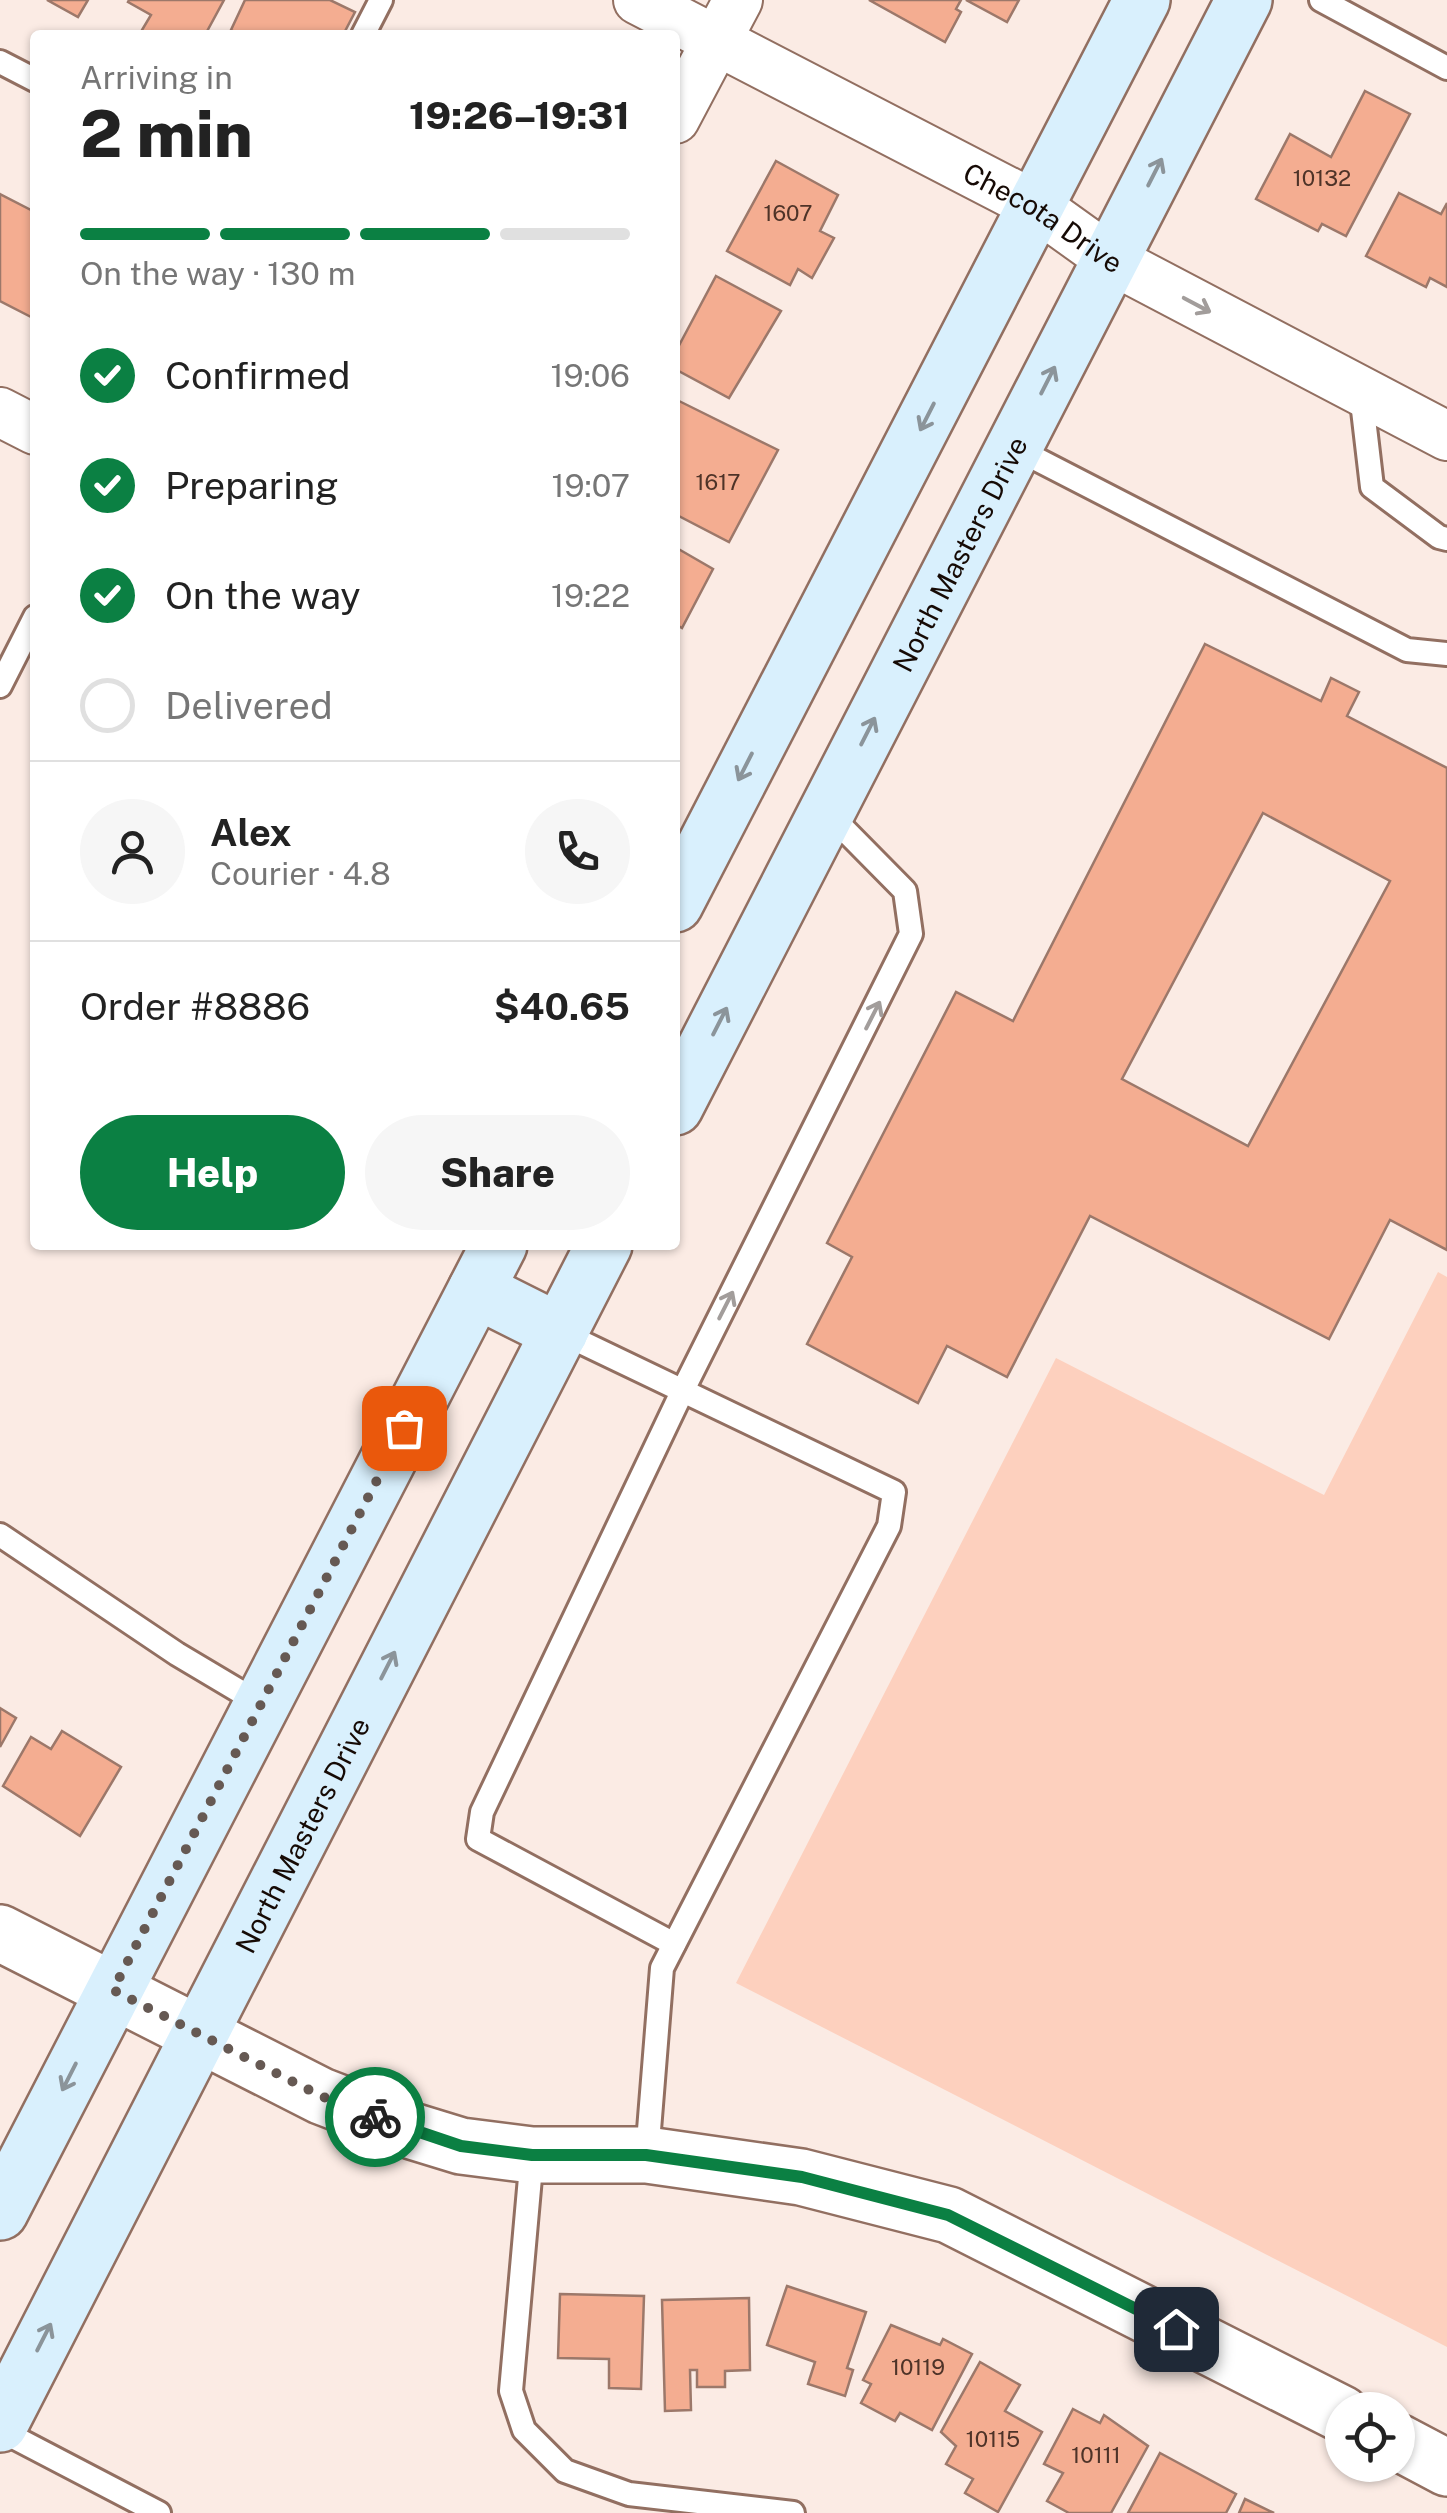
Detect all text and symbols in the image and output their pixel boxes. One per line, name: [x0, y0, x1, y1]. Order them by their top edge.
text: Arriving in: [80, 59, 233, 96]
text: 19:26–19:31: [409, 93, 630, 138]
text: 2 min: [80, 95, 253, 172]
street label: Checota Drive: [958, 155, 1128, 279]
one-way arrow: [1146, 158, 1165, 188]
house number: 10132: [1293, 165, 1351, 191]
house number: 1607: [764, 200, 812, 226]
text: On the way · 130 m: [80, 255, 355, 292]
one-way arrow: [1181, 295, 1211, 315]
icon: check: [80, 348, 135, 403]
text: Confirmed: [165, 353, 350, 398]
text: 19:06: [550, 357, 630, 394]
one-way arrow: [1039, 366, 1058, 395]
one-way arrow: [917, 401, 936, 431]
street label: North Masters Drive: [885, 431, 1034, 677]
icon: check: [80, 458, 135, 513]
text: Preparing: [165, 463, 339, 508]
text: 19:07: [552, 467, 630, 504]
house number: 1617: [696, 469, 740, 495]
icon: check: [80, 568, 135, 623]
text: On the way: [165, 573, 361, 618]
text: 19:22: [551, 577, 630, 614]
text: Delivered: [165, 683, 333, 728]
one-way arrow: [859, 717, 878, 747]
one-way arrow: [735, 752, 754, 782]
button: person: [80, 799, 185, 904]
button: phone: [525, 799, 630, 904]
text: Alex: [210, 810, 292, 855]
text: Courier · 4.8: [210, 855, 391, 892]
text: Order #8886: [80, 984, 310, 1029]
text: $40.65: [494, 984, 630, 1029]
one-way arrow: [864, 1000, 883, 1030]
one-way arrow: [711, 1006, 730, 1036]
button: Help: [80, 1115, 345, 1230]
button: Share: [365, 1115, 630, 1230]
one-way arrow: [717, 1290, 736, 1320]
pin: [362, 1386, 447, 1471]
icon: bag: [377, 1401, 432, 1456]
one-way arrow: [379, 1651, 398, 1680]
street label: North Masters Drive: [228, 1711, 376, 1958]
one-way arrow: [59, 2062, 78, 2091]
courier: [325, 2067, 425, 2167]
icon: bike: [348, 2090, 403, 2145]
pin: [1134, 2287, 1219, 2372]
icon: home: [1149, 2302, 1204, 2357]
one-way arrow: [35, 2322, 54, 2352]
house number: 10119: [891, 2354, 945, 2380]
map controls: [1325, 2392, 1415, 2482]
button: locate: [1325, 2392, 1415, 2482]
house number: 10115: [966, 2426, 1020, 2452]
house number: 10111: [1071, 2442, 1121, 2468]

